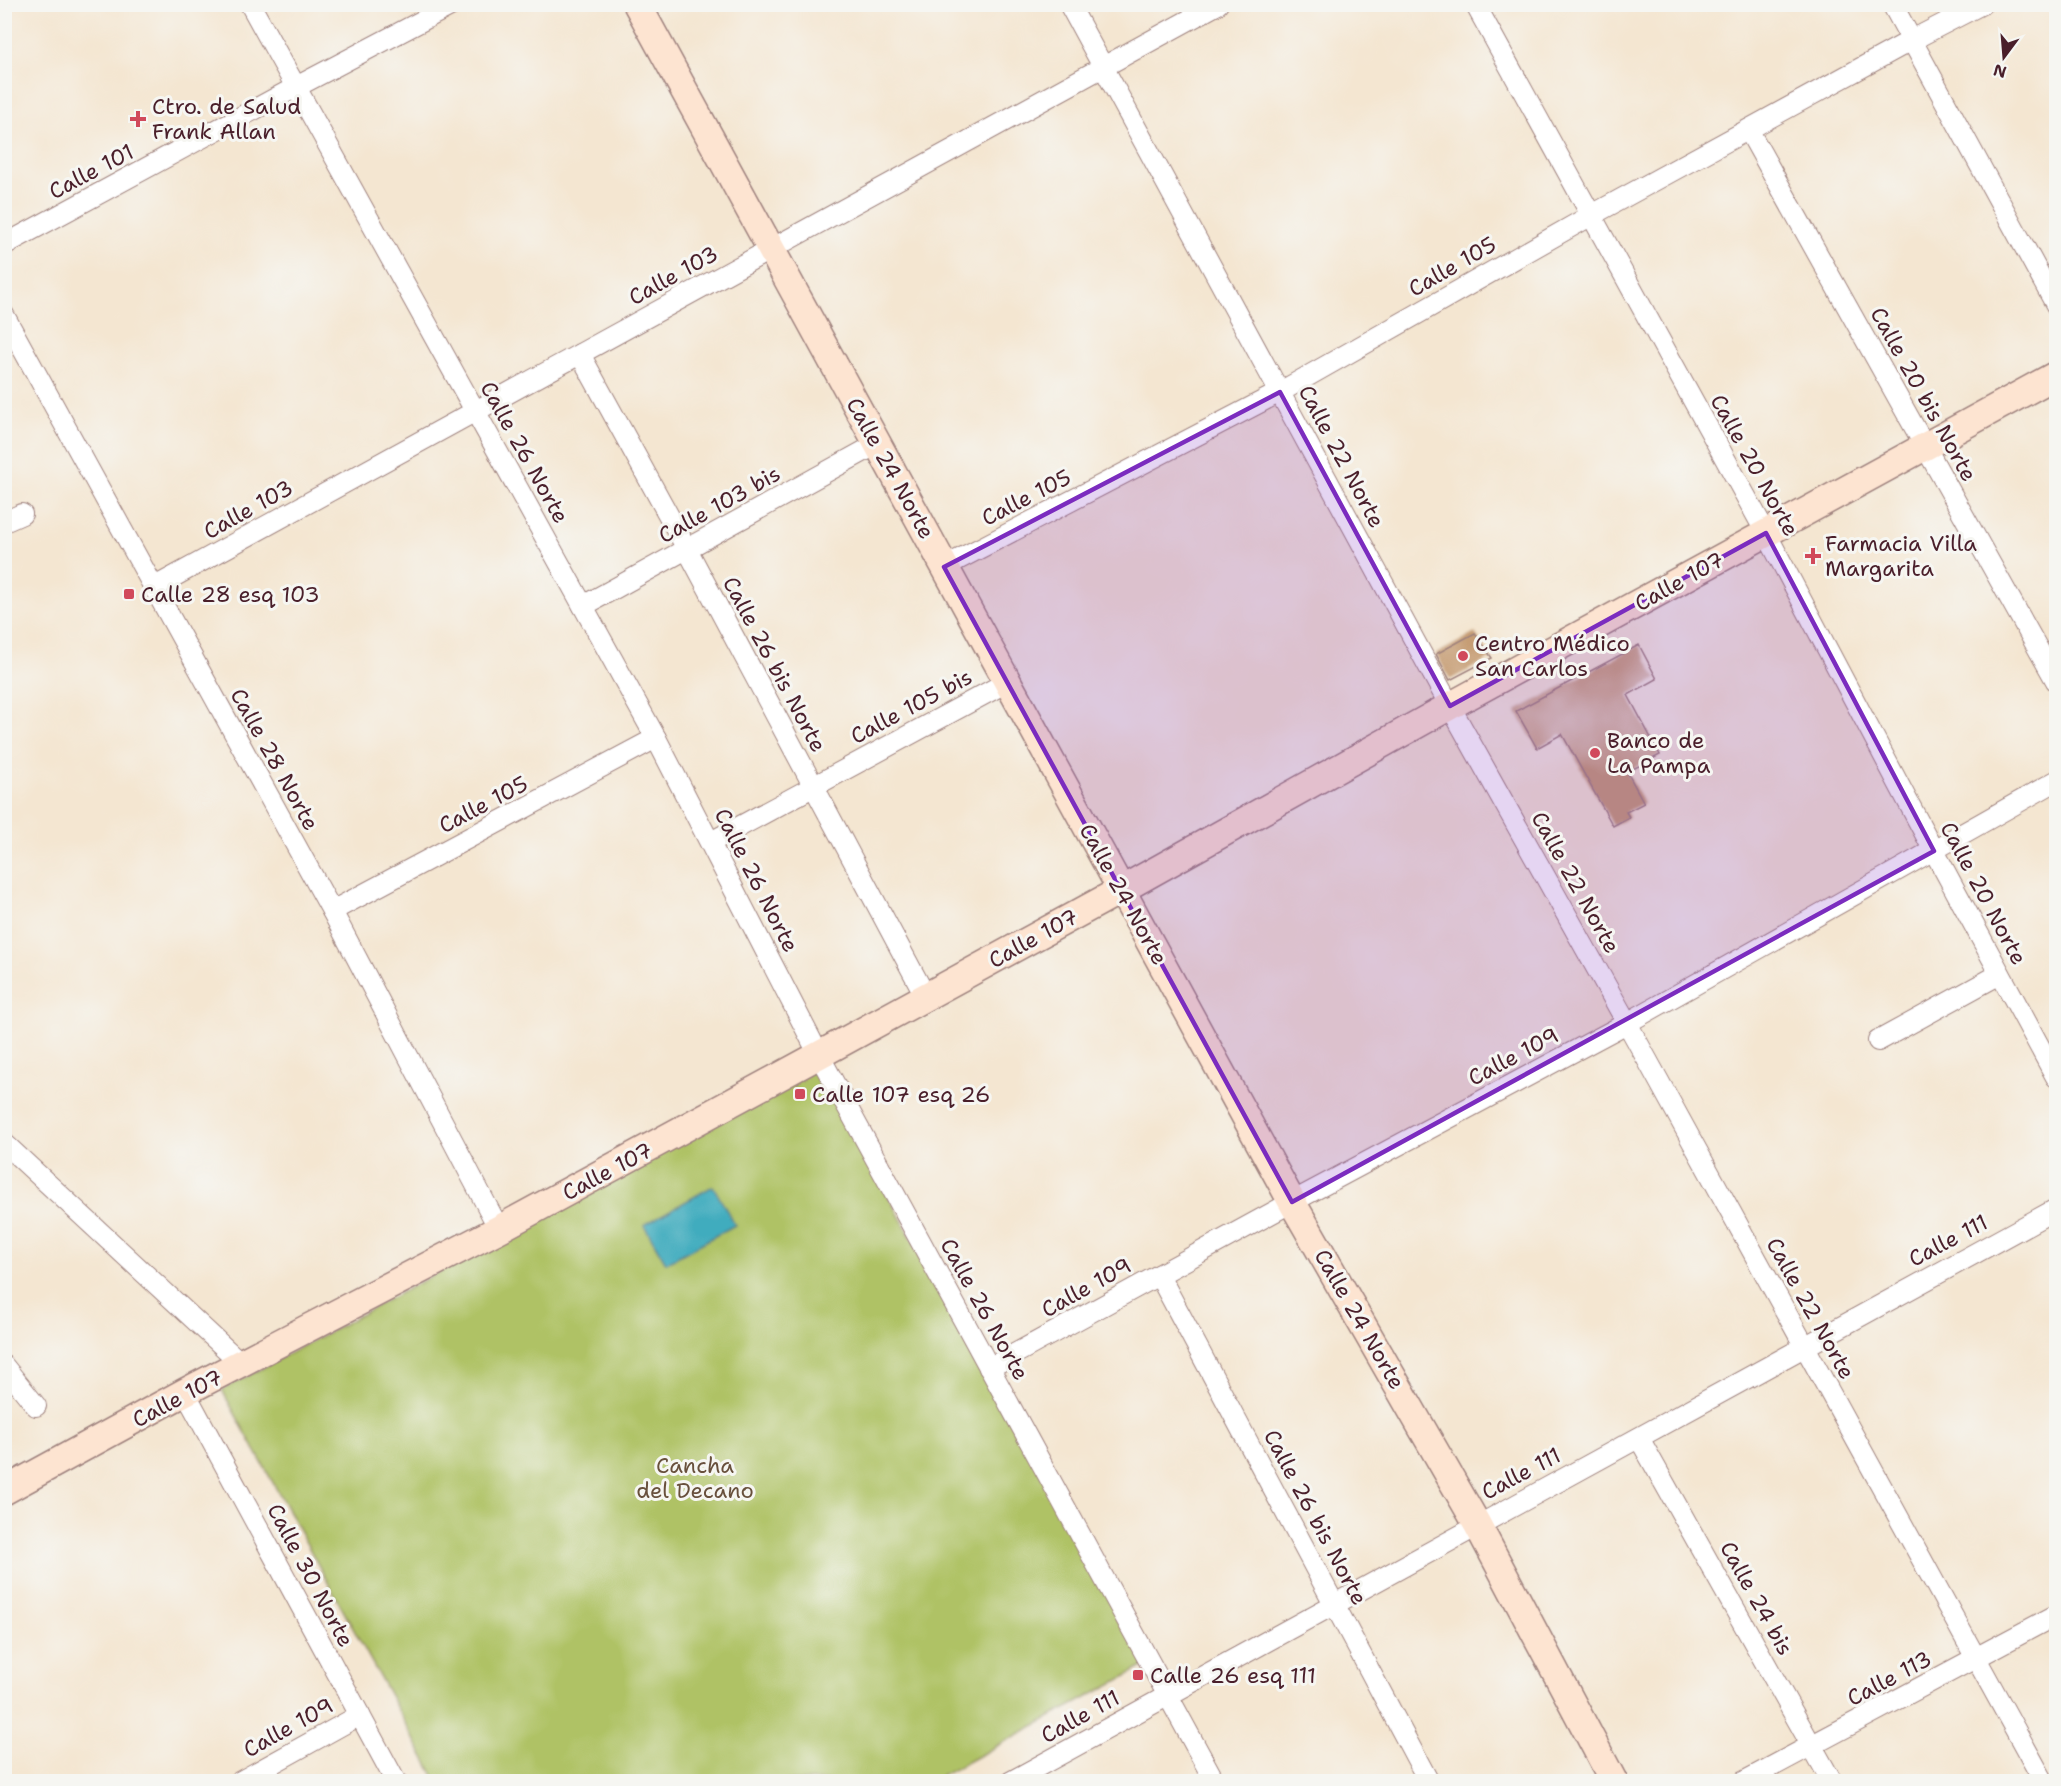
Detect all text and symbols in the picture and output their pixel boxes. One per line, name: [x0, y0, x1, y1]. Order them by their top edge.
north arrow: [1974, 27, 2034, 87]
text: N: [1991, 59, 2009, 83]
place label: Ctro. de Salud Frank Allan: [152, 92, 301, 146]
marker: Ctro. de Salud Frank Allan: [129, 110, 147, 128]
street label: Calle 101: [44, 137, 139, 206]
street label: Calle 105: [1403, 230, 1502, 303]
street label: Calle 103: [623, 239, 723, 312]
street label: Calle 20 bis Norte: [1864, 302, 1984, 487]
street label: Calle 26 Norte: [474, 376, 576, 528]
street label: Calle 22 Norte: [1292, 380, 1391, 533]
street label: Calle 20 Norte: [1704, 389, 1806, 541]
street label: Calle 24 Norte: [840, 392, 941, 544]
street label: Calle 103 bis: [653, 459, 785, 550]
street label: Calle 105: [976, 463, 1076, 532]
street label: Calle 103: [198, 473, 298, 546]
place label: Farmacia Villa Margarita: [1825, 529, 1977, 583]
street label: Calle 107: [1629, 545, 1729, 618]
marker: Farmacia Villa Margarita: [1806, 549, 1820, 563]
street label: Calle 26 bis Norte: [716, 571, 833, 757]
place label: Calle 28 esq 103: [141, 580, 320, 609]
marker: Calle 28 esq 103: [122, 587, 136, 601]
place label: Centro Médico San Carlos: [1475, 629, 1630, 683]
marker: Centro Médico San Carlos: [1456, 649, 1470, 663]
street label: Calle 105 bis: [845, 662, 977, 751]
street label: Calle 28 Norte: [224, 683, 326, 835]
place label: Banco de La Pampa: [1607, 726, 1711, 780]
marker: Banco de La Pampa: [1588, 746, 1602, 760]
street label: Calle 105: [434, 769, 533, 840]
street label: Calle 26 Norte: [708, 803, 805, 957]
street label: Calle 22 Norte: [1525, 806, 1626, 958]
street label: Calle 20 Norte: [1934, 817, 2033, 970]
street label: Calle 24 Norte: [1073, 818, 1174, 970]
street label: Calle 107: [983, 902, 1083, 975]
street label: Calle 109: [1463, 1020, 1564, 1092]
place label: Calle 107 esq 26: [812, 1080, 990, 1109]
marker: Calle 107 esq 26: [793, 1087, 807, 1101]
street label: Calle 107: [557, 1136, 657, 1207]
street label: Calle 111: [1904, 1207, 1993, 1273]
street label: Calle 22 Norte: [1760, 1232, 1861, 1384]
street label: Calle 26 Norte: [934, 1233, 1036, 1385]
street label: Calle 24 Norte: [1308, 1244, 1411, 1395]
street label: Calle 109: [1036, 1251, 1136, 1324]
street label: Calle 107: [127, 1363, 227, 1434]
street label: Calle 26 bis Norte: [1257, 1424, 1374, 1610]
street label: Calle 111: [1477, 1440, 1566, 1506]
park label: Cancha del Decano: [636, 1451, 754, 1505]
street label: Calle 30 Norte: [261, 1498, 361, 1652]
street label: Calle 24 bis: [1713, 1536, 1800, 1660]
street label: Calle 113: [1842, 1644, 1937, 1713]
place label: Calle 26 esq 111: [1150, 1661, 1316, 1690]
marker: Calle 26 esq 111: [1131, 1668, 1145, 1682]
street label: Calle 111: [1036, 1683, 1125, 1750]
street label: Calle 109: [238, 1691, 338, 1764]

